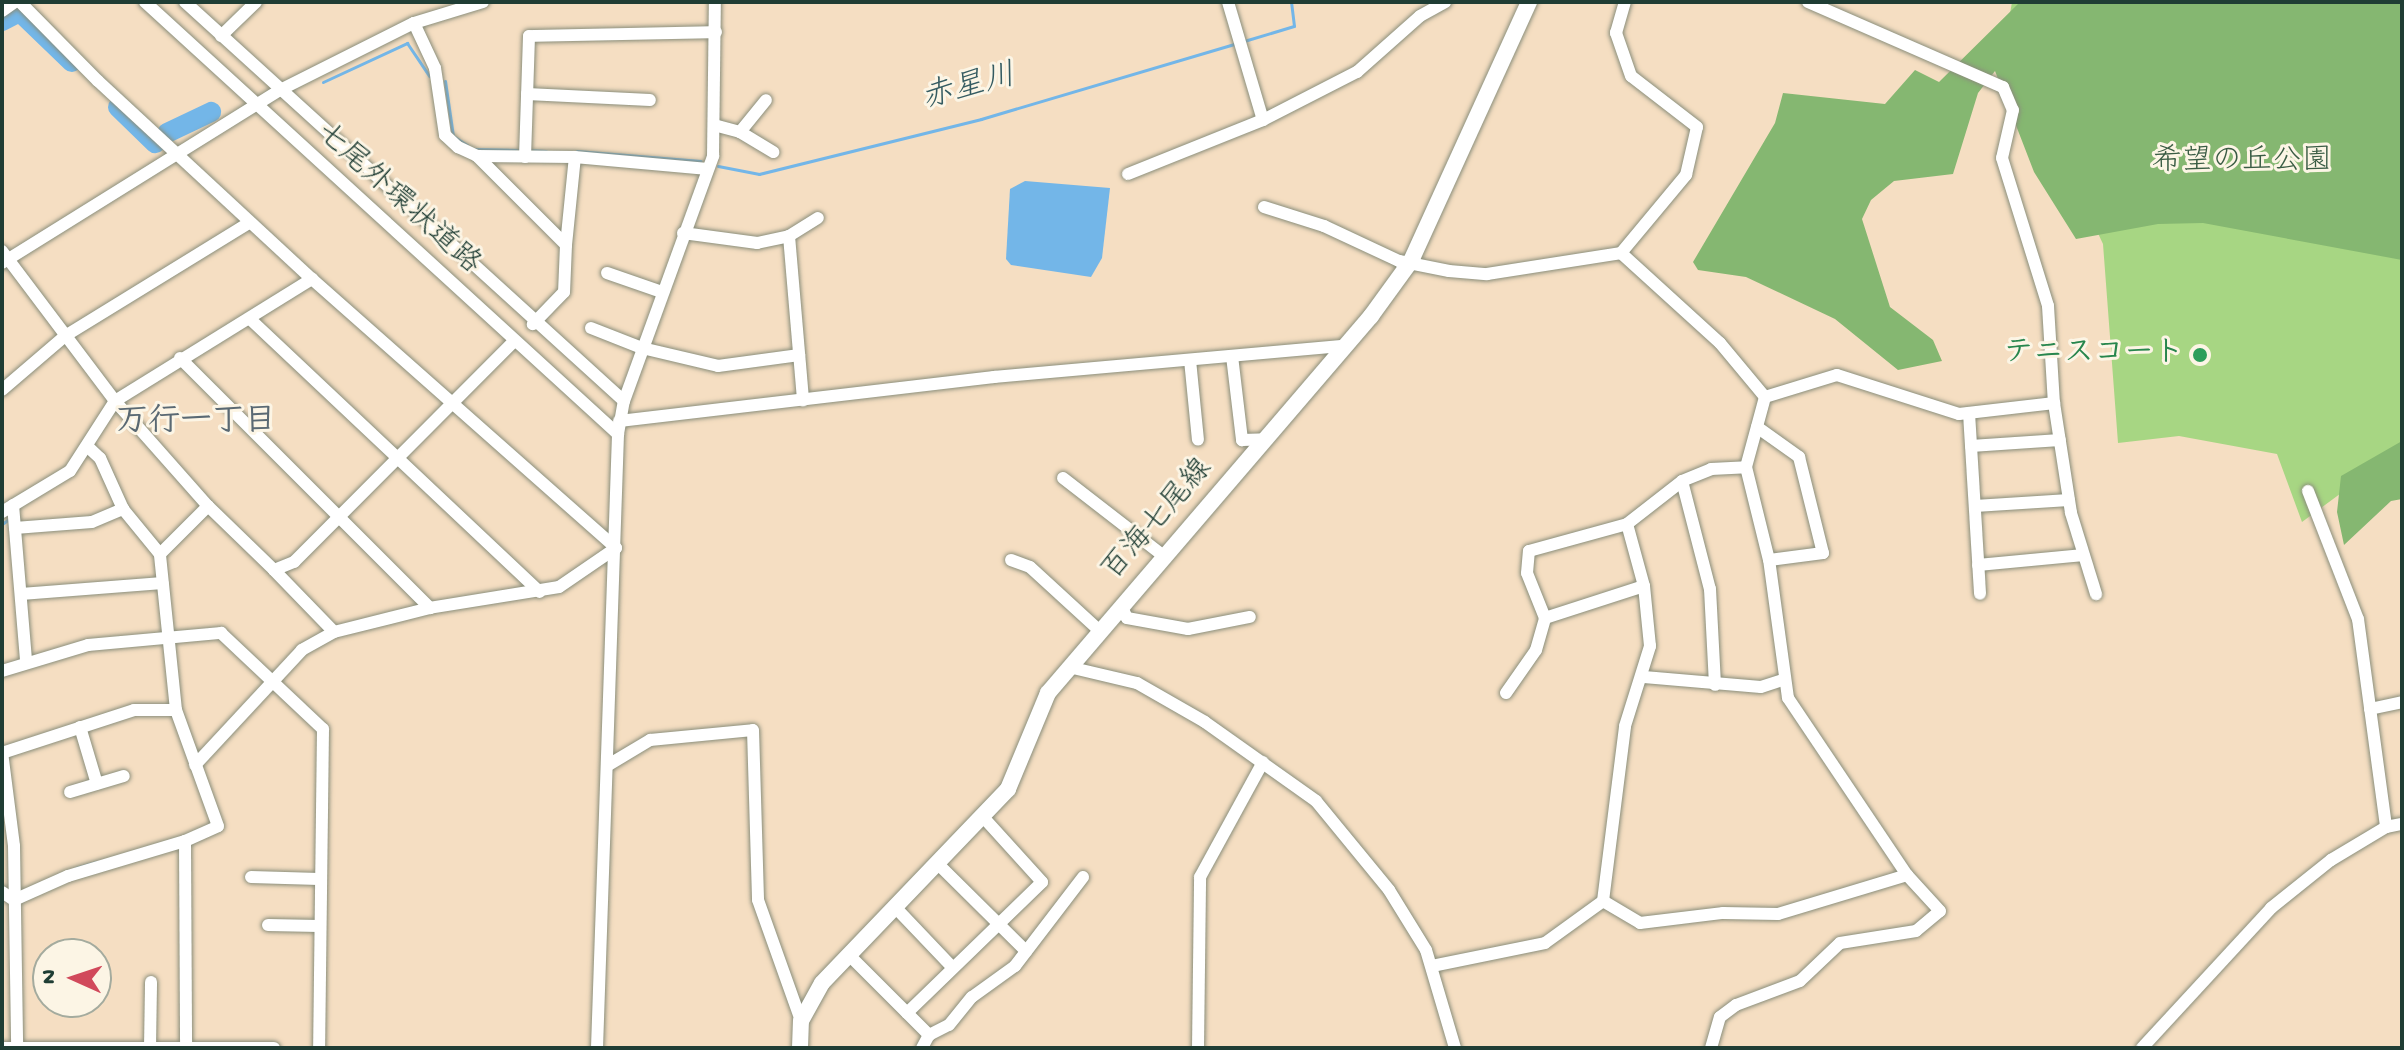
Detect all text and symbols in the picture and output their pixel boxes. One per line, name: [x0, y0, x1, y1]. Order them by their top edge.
water label: 赤星川: [918, 58, 1020, 120]
street label: 七尾外環状道路: [307, 116, 487, 284]
park label: 希望の丘公園: [2152, 145, 2332, 181]
place label: テニスコート: [2004, 337, 2184, 373]
marker: テニスコート: [2191, 346, 2209, 364]
district label: 万行一丁目: [116, 404, 276, 442]
street label: 百海七尾線: [1096, 453, 1222, 589]
north arrow: [32, 938, 112, 1018]
text: N: [37, 969, 63, 985]

